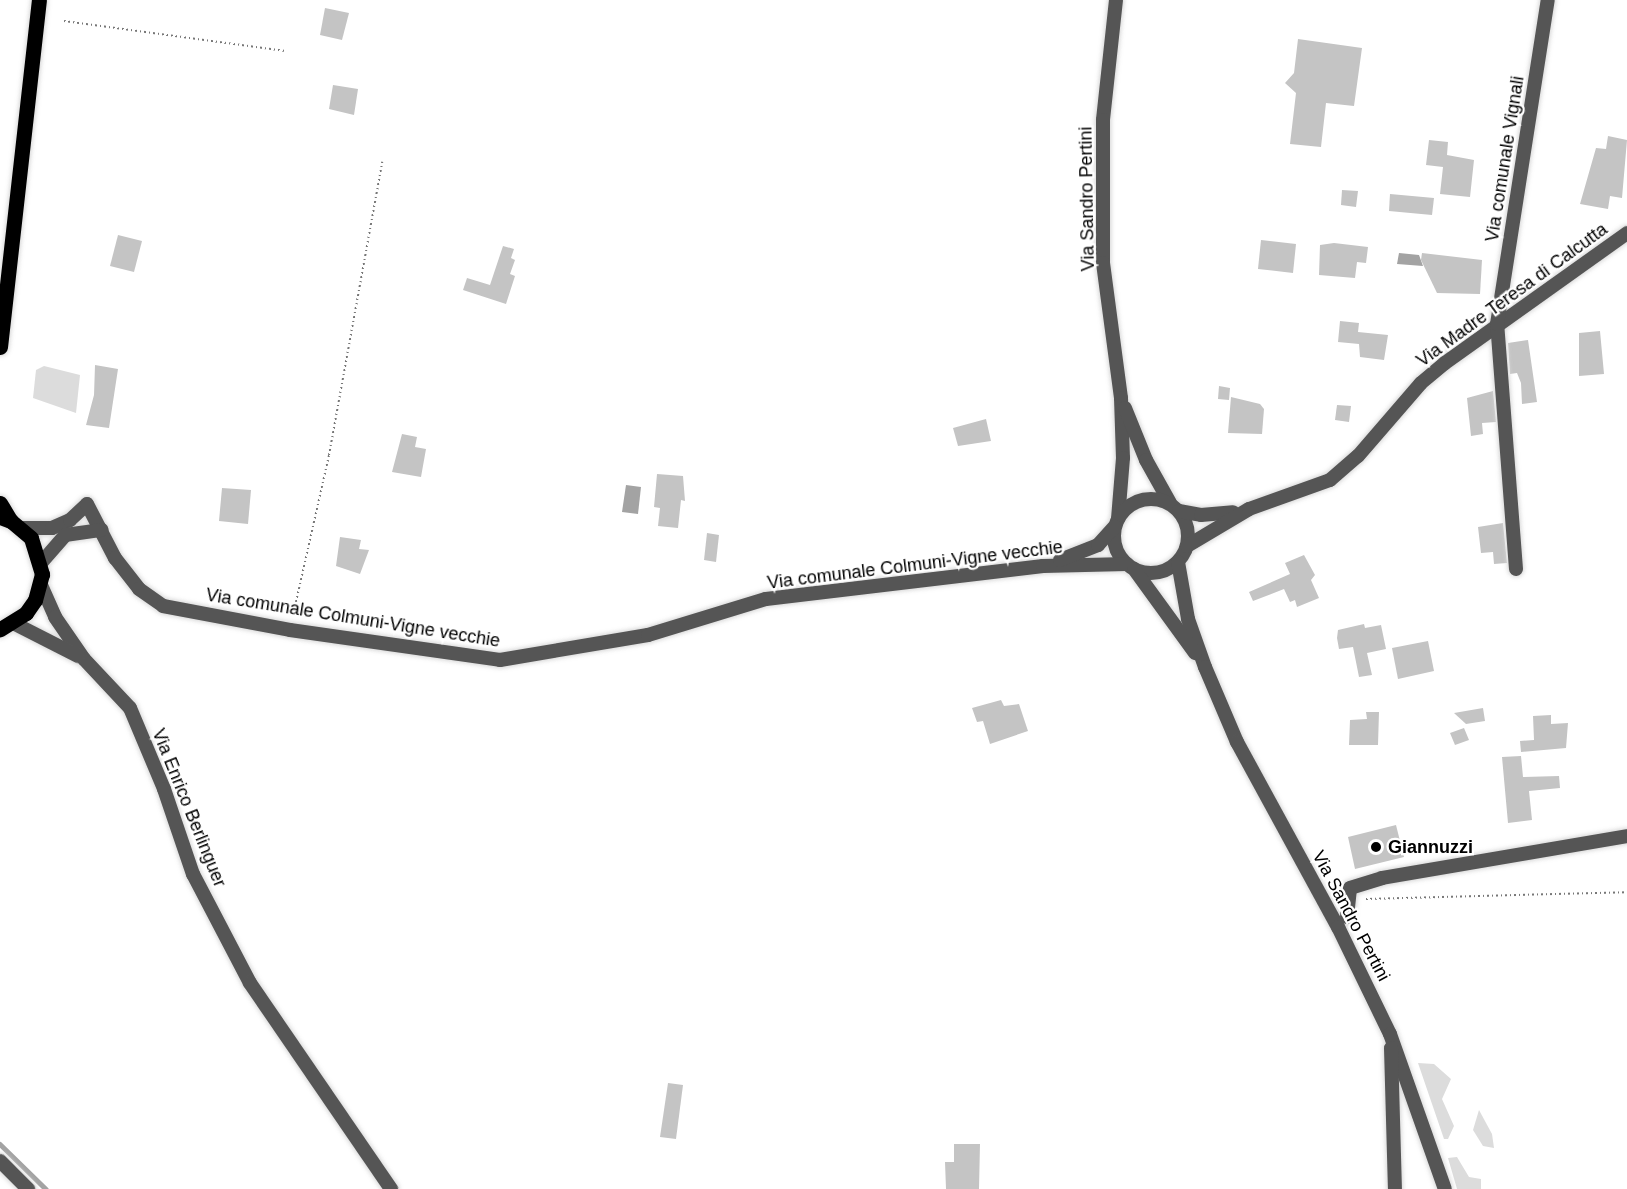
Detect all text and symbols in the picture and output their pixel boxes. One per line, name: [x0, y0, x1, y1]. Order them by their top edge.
street label: Via comunale Vignali: [1481, 75, 1529, 243]
street label: Via Sandro Pertini: [1075, 126, 1099, 272]
street label: Via Madre Teresa di Calcutta: [1412, 218, 1612, 372]
street label: Via comunale Colmuni-Vigne vecchie: [766, 536, 1064, 594]
street label: Via comunale Colmuni-Vigne vecchie: [204, 584, 502, 652]
street label: Via Enrico Berlinguer: [147, 726, 231, 890]
place label: Giannuzzi: [1388, 836, 1473, 858]
marker: Giannuzzi: [1369, 840, 1383, 854]
street label: Via Sandro Pertini: [1307, 847, 1395, 985]

